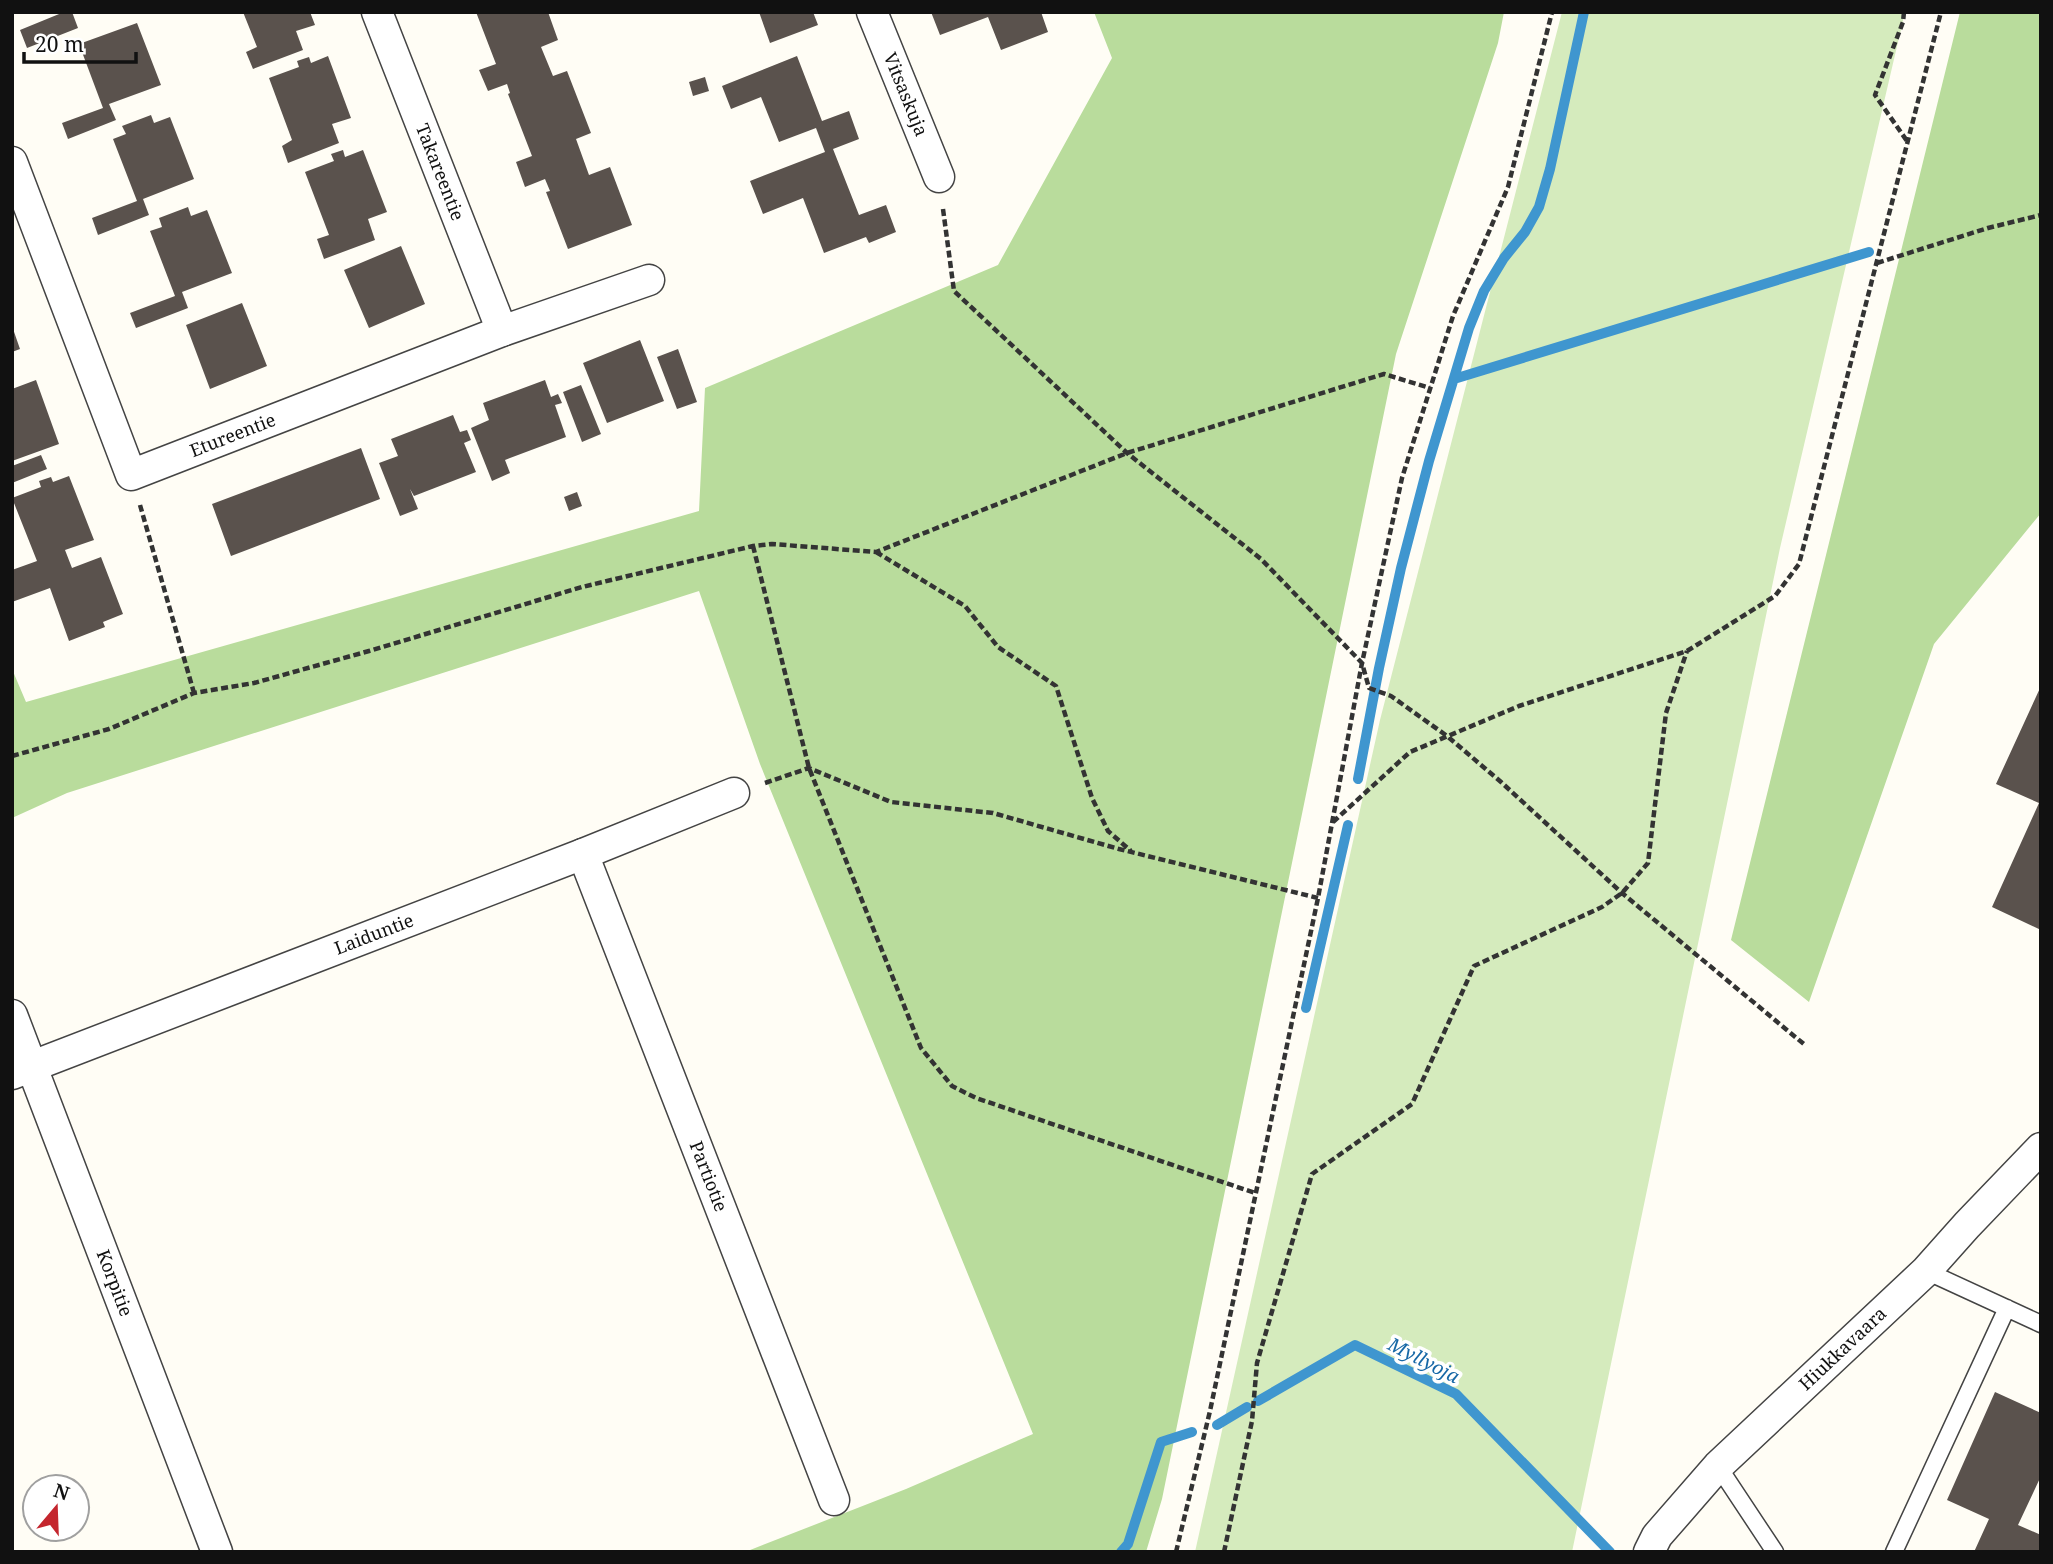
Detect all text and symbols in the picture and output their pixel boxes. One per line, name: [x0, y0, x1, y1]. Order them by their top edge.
scale bar: [24, 21, 136, 65]
text: 20 m: [35, 30, 84, 58]
street label: Vitsaskuja: [879, 49, 934, 139]
street label: Takareentie: [411, 120, 471, 224]
street label: Etureentie: [186, 407, 279, 462]
street label: Laiduntie: [331, 907, 417, 960]
street label: Partiotie: [685, 1137, 734, 1215]
street label: Korpitie: [92, 1246, 139, 1320]
street label: Hiukkavaara: [1793, 1301, 1891, 1395]
water label: Myllyoja: [1383, 1331, 1464, 1389]
north arrow: [21, 1473, 91, 1543]
text: N: [50, 1477, 73, 1507]

